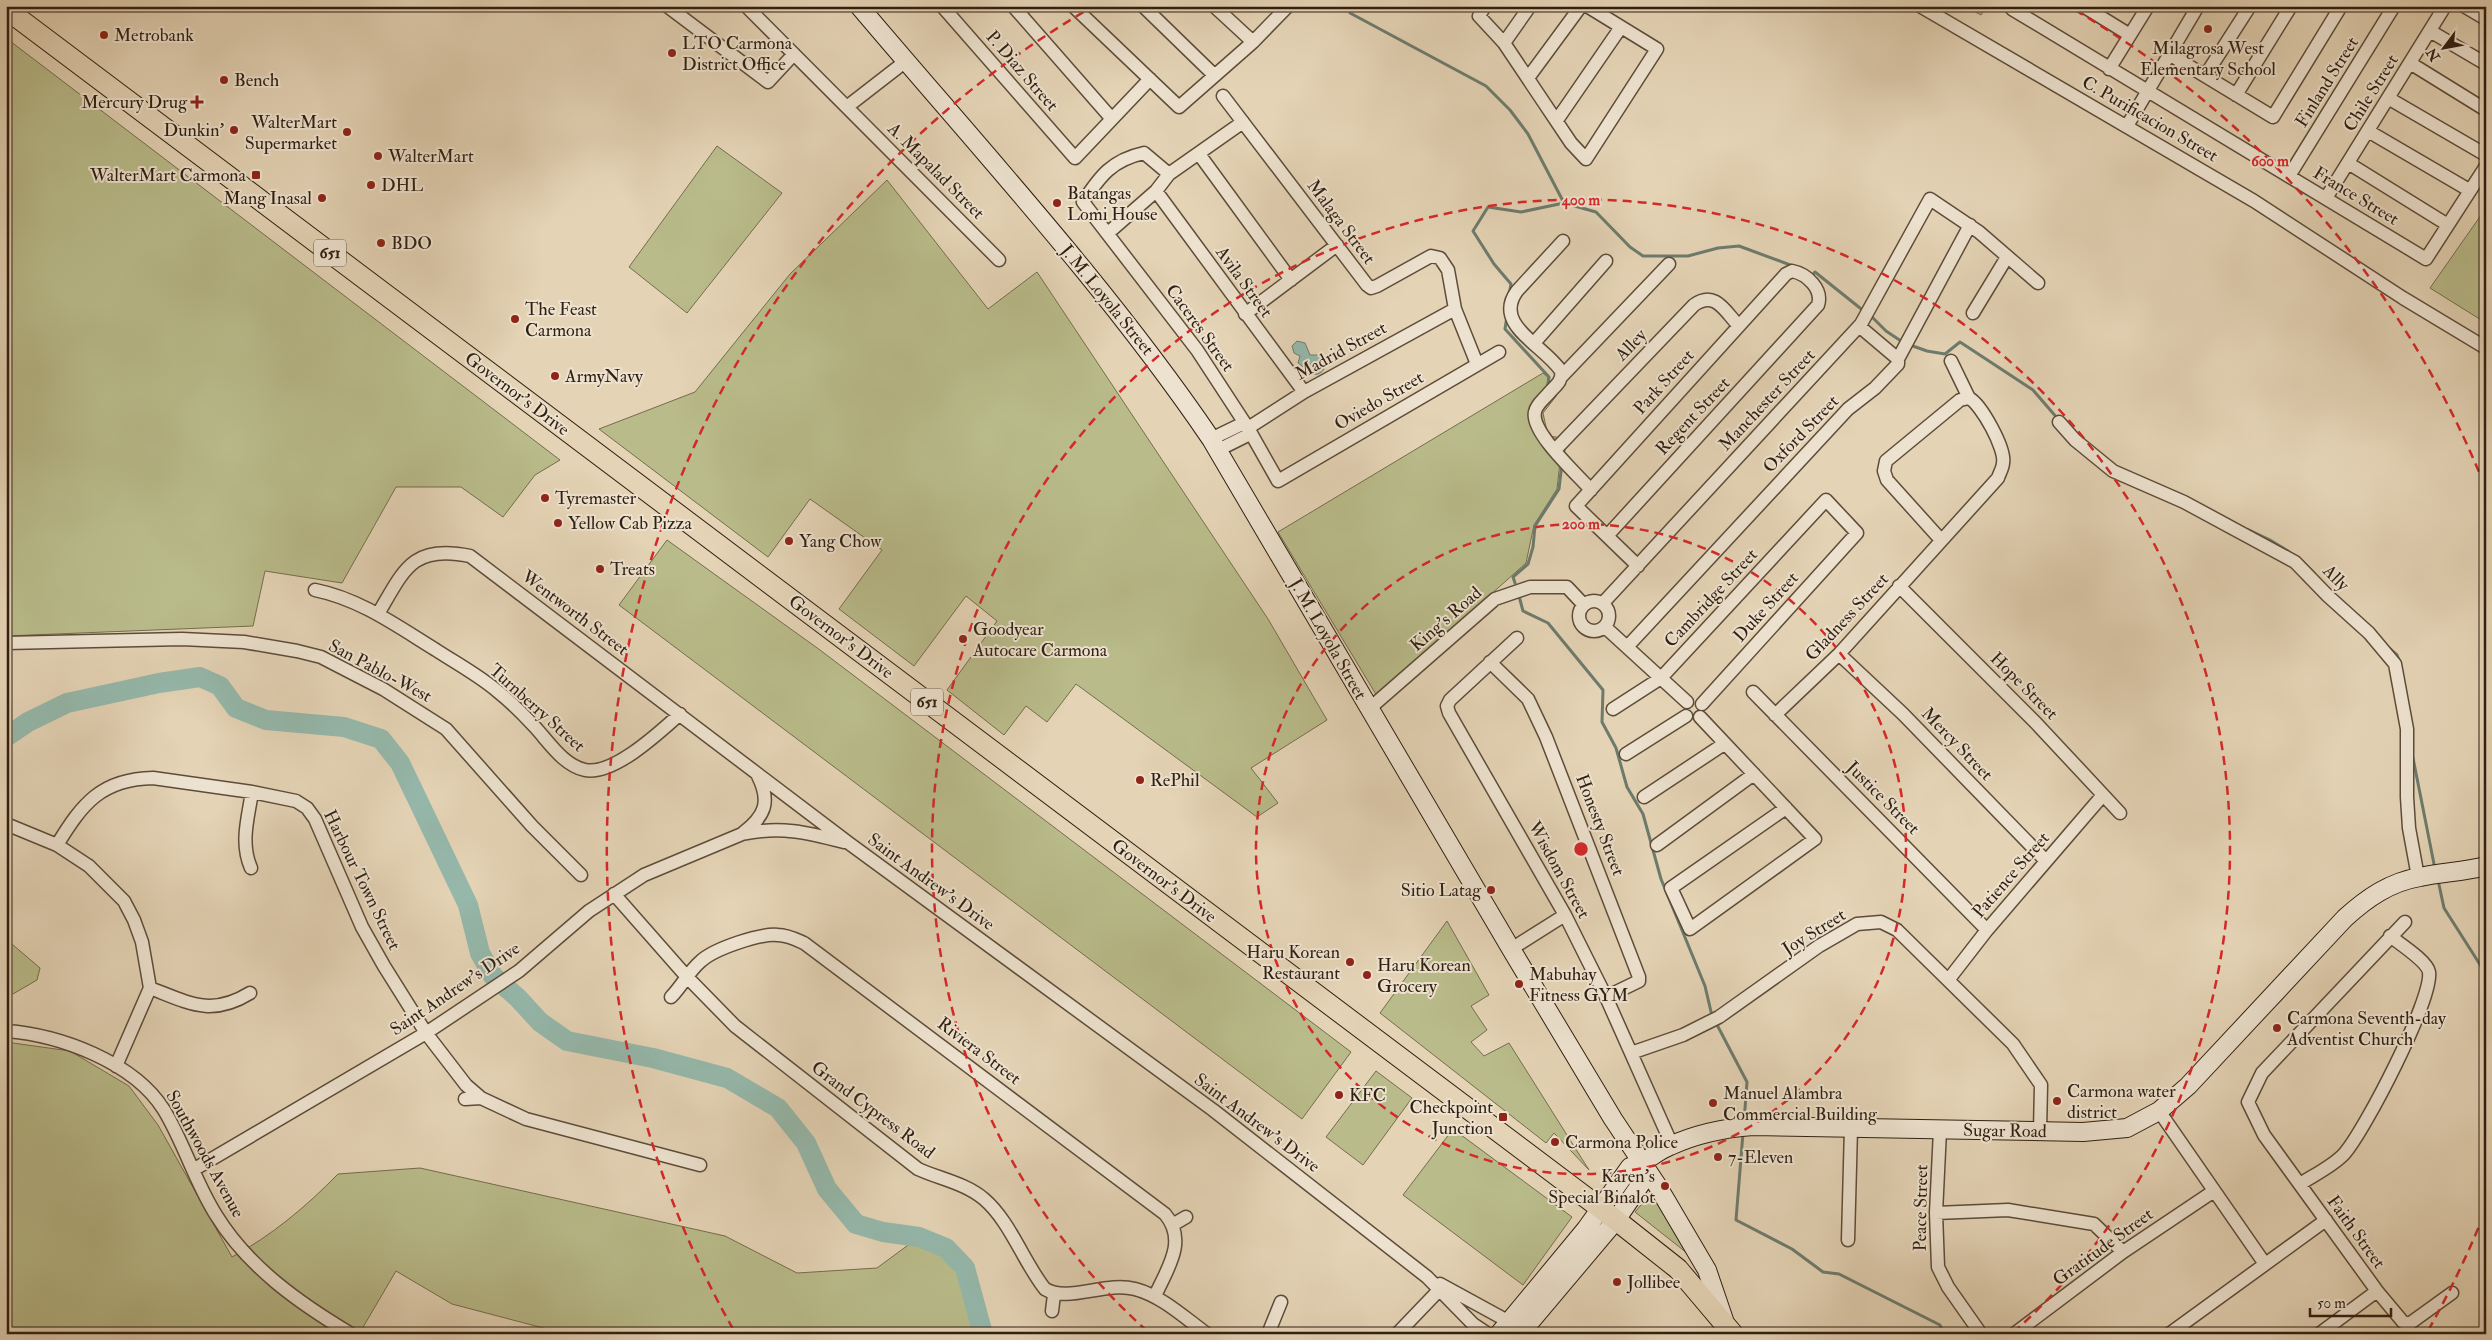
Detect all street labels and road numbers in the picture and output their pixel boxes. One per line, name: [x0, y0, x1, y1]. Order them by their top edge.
street label: P. Diaz Street: [981, 26, 1063, 116]
street label: Finland Street: [2290, 32, 2364, 132]
street label: Chile Street: [2338, 50, 2404, 136]
street label: C. Purificacion Street: [2078, 71, 2222, 167]
street label: A. Mapalad Street: [882, 117, 989, 224]
street label: France Street: [2309, 161, 2403, 231]
street label: Malaga Street: [1302, 175, 1380, 269]
street label: J. M. Loyola Street: [1055, 239, 1159, 360]
road number: 651: [314, 240, 346, 266]
street label: Avila Street: [1210, 241, 1278, 322]
street label: Caceres Street: [1160, 280, 1240, 376]
street label: Madrid Street: [1291, 316, 1391, 386]
street label: Alley: [1610, 323, 1653, 367]
street label: Park Street: [1629, 344, 1699, 419]
street label: Manchester Street: [1714, 344, 1820, 456]
street label: Governor's Drive: [460, 347, 574, 441]
street label: Oviedo Street: [1330, 366, 1428, 436]
street label: Regent Street: [1651, 372, 1735, 460]
street label: Oxford Street: [1758, 390, 1844, 478]
street label: Cambridge Street: [1659, 544, 1763, 652]
street label: Ally: [2317, 559, 2355, 597]
street label: Wentworth Street: [516, 565, 633, 661]
street label: Duke Street: [1728, 567, 1804, 647]
street label: Gladness Street: [1800, 568, 1894, 666]
street label: J. M. Loyola Street: [1283, 573, 1372, 704]
street label: King's Road: [1405, 581, 1487, 656]
street label: Governor's Drive: [784, 590, 898, 684]
street label: San Pablo-West: [324, 634, 436, 708]
street label: Hope Street: [1985, 647, 2063, 725]
street label: Turnberry Street: [484, 659, 590, 757]
road number: 651: [911, 689, 943, 716]
street label: Mercy Street: [1916, 702, 1998, 786]
street label: Justice Street: [1841, 756, 1925, 840]
street label: Honesty Street: [1570, 771, 1630, 879]
street label: Harbour Town Street: [318, 806, 406, 954]
street label: Wisdom Street: [1522, 816, 1595, 923]
street label: Patience Street: [1967, 827, 2055, 923]
street label: Saint Andrew's Drive: [863, 828, 1000, 936]
street label: Governor's Drive: [1107, 834, 1221, 928]
street label: Joy Street: [1777, 903, 1850, 961]
street label: Saint Andrew's Drive: [386, 937, 525, 1041]
street label: Riviera Street: [933, 1012, 1026, 1090]
street label: Grand Cypress Road: [807, 1056, 940, 1164]
street label: Saint Andrew's Drive: [1190, 1068, 1325, 1178]
street label: Southwoods Avenue: [160, 1086, 250, 1222]
street label: Sugar Road: [1963, 1119, 2047, 1143]
street label: Peace Street: [1909, 1164, 1933, 1252]
street label: Faith Street: [2322, 1191, 2390, 1273]
street label: Gratitude Street: [2048, 1203, 2158, 1291]

